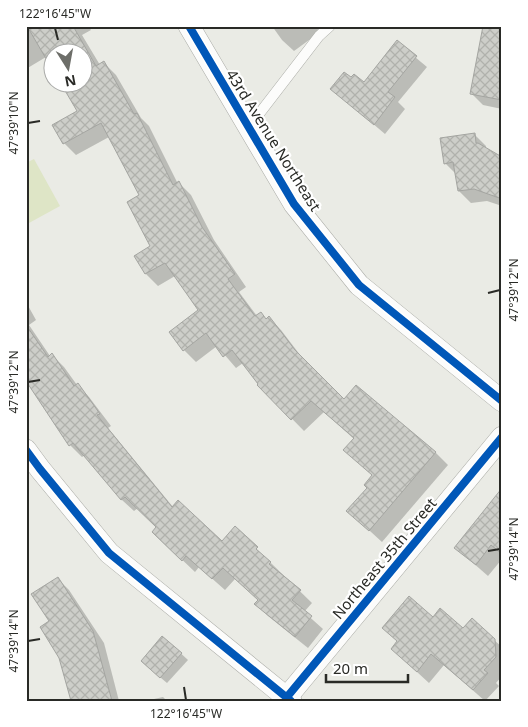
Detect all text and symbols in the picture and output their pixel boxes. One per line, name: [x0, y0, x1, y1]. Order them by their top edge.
text: 122°16'45"W: [19, 5, 91, 22]
north arrow: [42, 42, 92, 92]
street label: 43rd Avenue Northeast: [222, 65, 326, 215]
text: N: [63, 71, 78, 92]
text: 47°39'10"N: [5, 91, 22, 155]
text: 47°39'12"N: [505, 258, 522, 322]
text: 47°39'12"N: [5, 350, 22, 414]
street label: Northeast 35th Street: [327, 493, 441, 623]
text: 47°39'14"N: [505, 517, 522, 581]
text: 47°39'14"N: [5, 609, 22, 673]
scale bar: [326, 652, 408, 684]
text: 20 m: [333, 658, 368, 678]
text: 122°16'45"W: [150, 705, 222, 722]

